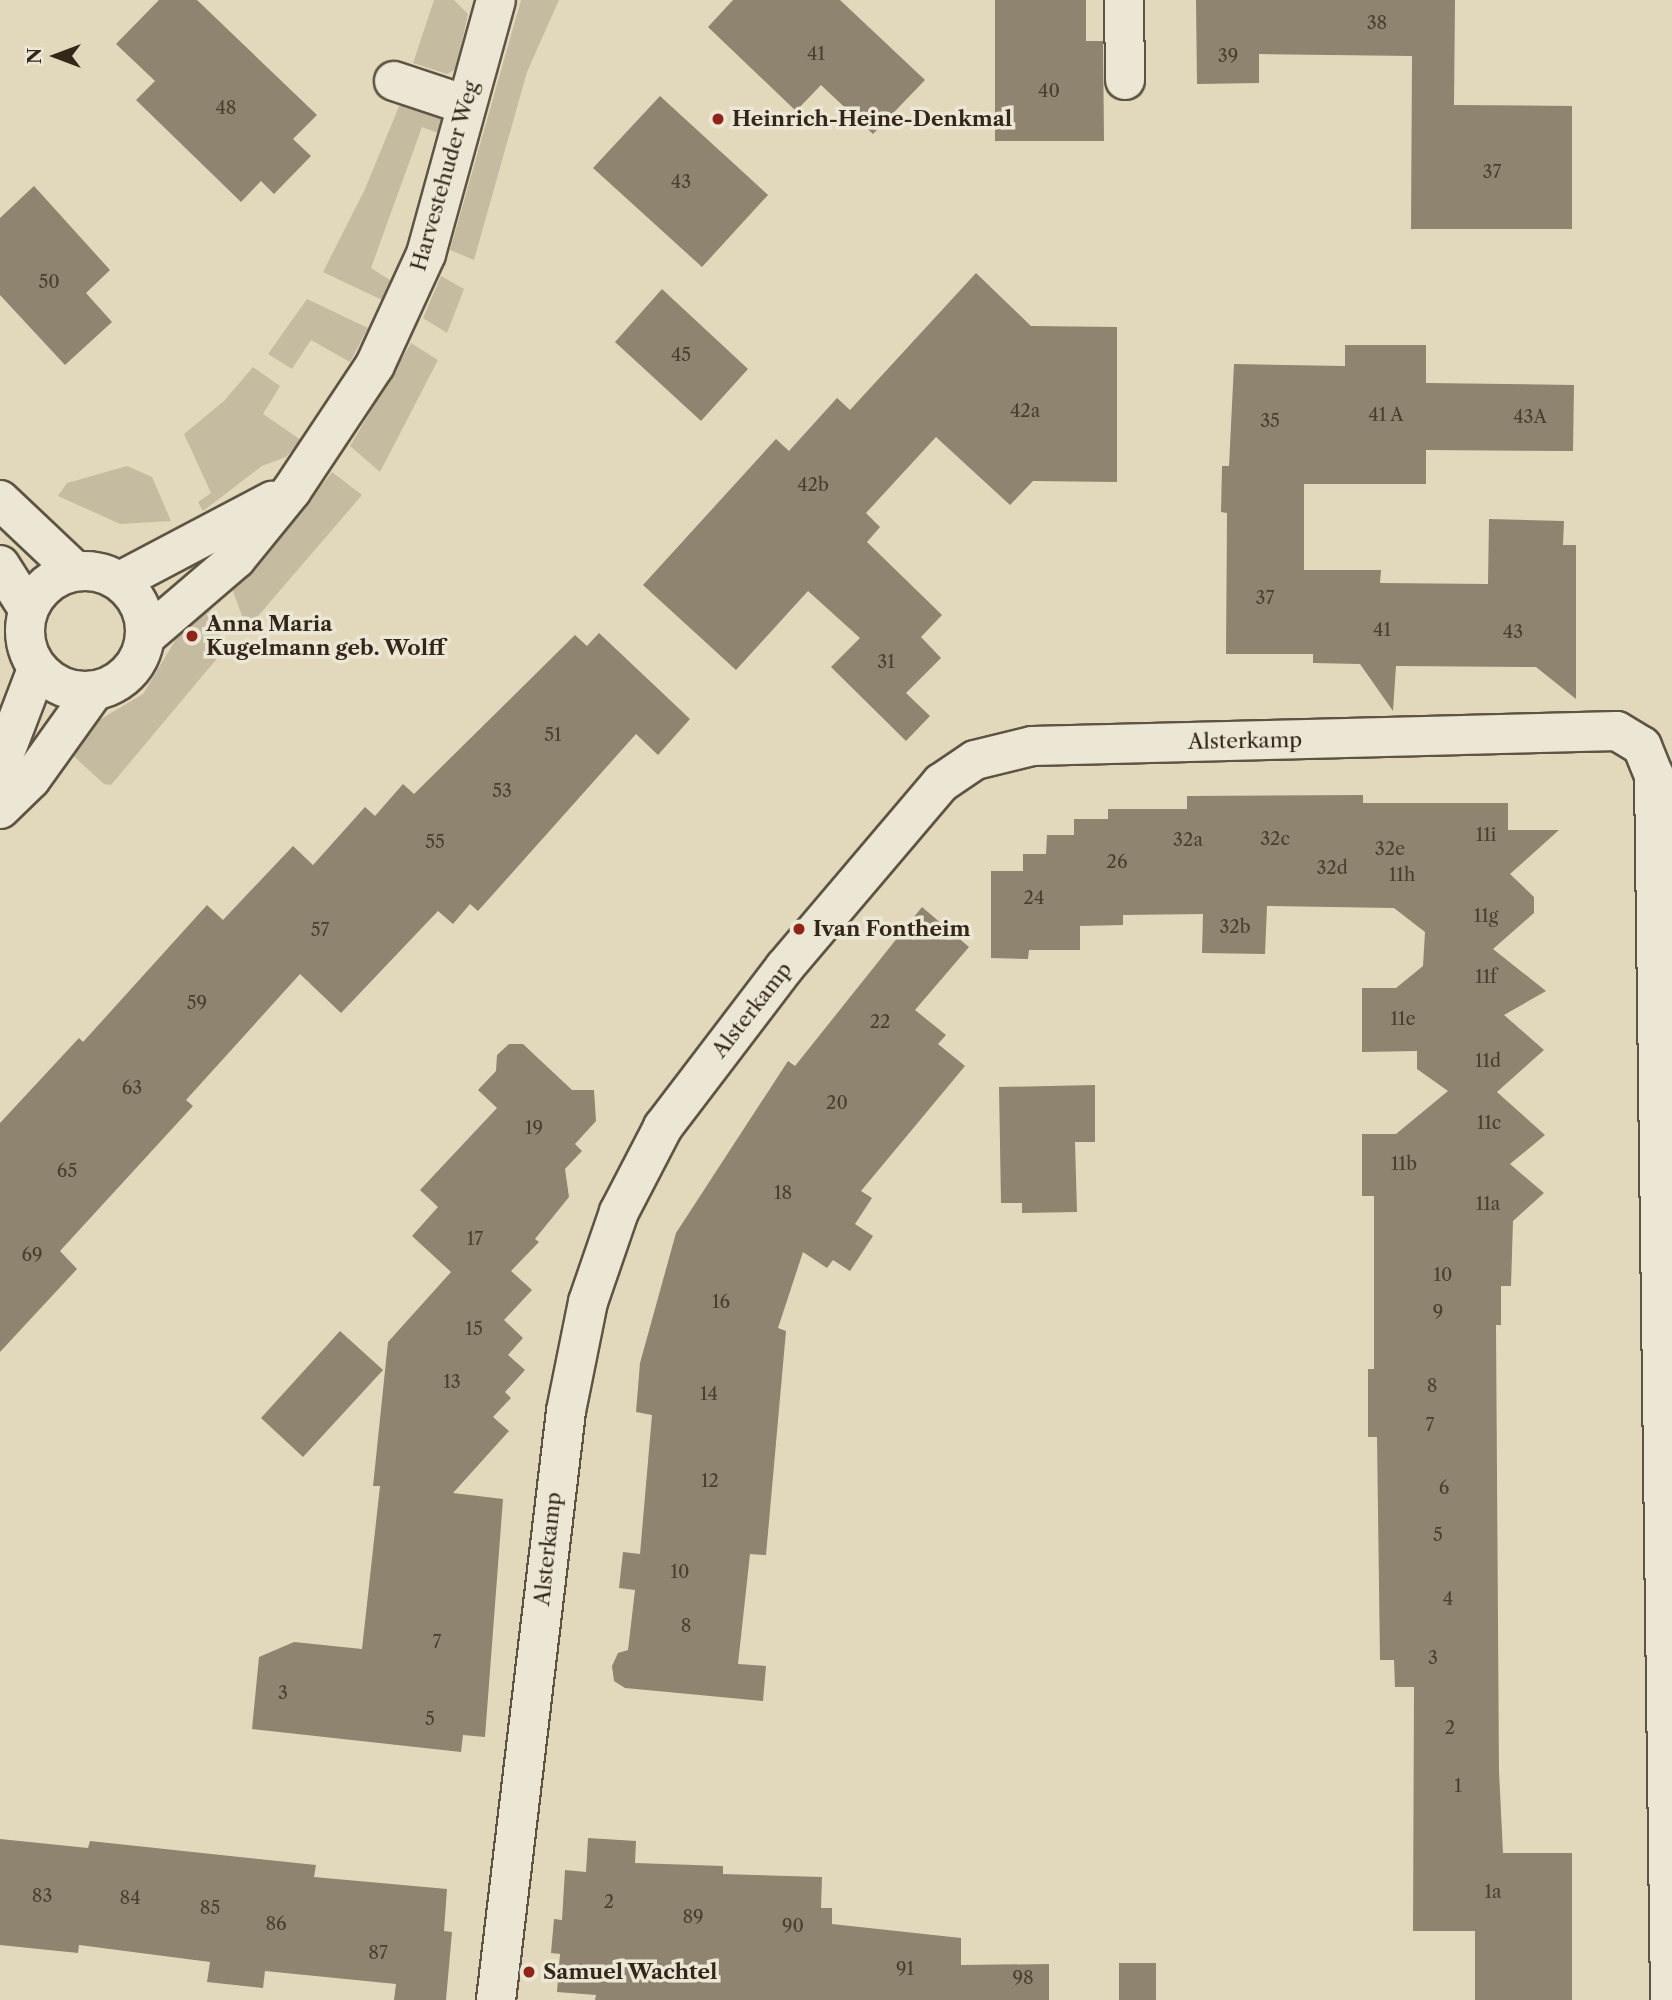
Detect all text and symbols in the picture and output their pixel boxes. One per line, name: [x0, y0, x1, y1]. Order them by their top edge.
house number: 38: [1367, 12, 1387, 34]
north arrow: [21, 21, 91, 91]
house number: 41: [807, 43, 825, 65]
house number: 39: [1218, 45, 1238, 67]
text: N: [23, 48, 46, 64]
street label: Harvestehuder Weg: [406, 78, 484, 274]
house number: 40: [1038, 80, 1060, 102]
house number: 48: [215, 97, 237, 119]
place label: Heinrich-Heine-Denkmal: [732, 106, 1012, 132]
marker: Heinrich-Heine-Denkmal: [710, 111, 726, 127]
house number: 37: [1483, 161, 1501, 183]
house number: 43: [671, 171, 691, 193]
house number: 50: [38, 271, 60, 293]
house number: 45: [671, 344, 691, 366]
house number: 42a: [1010, 400, 1040, 422]
house number: 41 A: [1368, 404, 1404, 426]
house number: 43A: [1513, 406, 1547, 428]
house number: 35: [1260, 410, 1280, 432]
house number: 42b: [797, 474, 829, 496]
house number: 37: [1256, 587, 1274, 609]
place label: Anna Maria Kugelmann geb. Wolff: [206, 611, 446, 661]
house number: 41: [1373, 619, 1391, 641]
house number: 43: [1503, 621, 1523, 643]
marker: Anna Maria Kugelmann geb. Wolff: [184, 628, 200, 644]
house number: 31: [877, 651, 895, 673]
house number: 51: [544, 724, 562, 746]
street label: Alsterkamp: [1188, 727, 1302, 755]
house number: 53: [492, 780, 512, 802]
house number: 11i: [1476, 824, 1496, 846]
house number: 32c: [1260, 828, 1290, 850]
house number: 32a: [1173, 829, 1203, 851]
house number: 55: [425, 831, 445, 853]
house number: 32e: [1375, 838, 1405, 860]
house number: 26: [1107, 851, 1127, 873]
house number: 32d: [1316, 857, 1348, 879]
house number: 11h: [1389, 864, 1415, 886]
house number: 24: [1024, 887, 1044, 909]
house number: 11g: [1474, 905, 1498, 927]
place label: Ivan Fontheim: [813, 916, 970, 942]
house number: 32b: [1219, 916, 1251, 938]
house number: 57: [311, 919, 329, 941]
marker: Ivan Fontheim: [791, 921, 807, 937]
street label: Alsterkamp: [707, 957, 797, 1063]
house number: 11f: [1475, 966, 1497, 988]
house number: 59: [187, 992, 207, 1014]
house number: 11e: [1390, 1008, 1416, 1030]
house number: 22: [870, 1011, 890, 1033]
house number: 11d: [1475, 1050, 1501, 1072]
house number: 63: [122, 1077, 142, 1099]
house number: 20: [826, 1092, 848, 1114]
house number: 11c: [1477, 1112, 1501, 1134]
house number: 19: [525, 1117, 543, 1139]
house number: 11b: [1391, 1153, 1417, 1175]
house number: 65: [57, 1160, 77, 1182]
house number: 18: [774, 1182, 792, 1204]
house number: 11a: [1476, 1193, 1500, 1215]
house number: 17: [467, 1228, 483, 1250]
house number: 69: [21, 1244, 43, 1266]
house number: 10: [1434, 1264, 1452, 1286]
house number: 16: [712, 1291, 730, 1313]
house number: 9: [1433, 1301, 1443, 1323]
house number: 15: [465, 1318, 483, 1340]
house number: 13: [443, 1371, 461, 1393]
house number: 8: [1427, 1375, 1437, 1397]
house number: 14: [700, 1383, 718, 1405]
house number: 7: [1426, 1414, 1434, 1436]
house number: 12: [701, 1470, 719, 1492]
house number: 6: [1439, 1477, 1449, 1499]
street label: Alsterkamp: [530, 1491, 566, 1607]
house number: 5: [1433, 1524, 1443, 1546]
house number: 10: [671, 1561, 689, 1583]
house number: 4: [1443, 1588, 1453, 1610]
house number: 8: [681, 1615, 691, 1637]
house number: 7: [433, 1631, 441, 1653]
house number: 3: [1428, 1647, 1438, 1669]
house number: 3: [278, 1682, 288, 1704]
house number: 5: [425, 1708, 435, 1730]
house number: 2: [1445, 1717, 1455, 1739]
house number: 1: [1454, 1775, 1462, 1797]
house number: 1a: [1484, 1881, 1502, 1903]
house number: 83: [32, 1885, 52, 1907]
house number: 84: [119, 1887, 141, 1909]
house number: 2: [604, 1891, 614, 1913]
house number: 85: [200, 1897, 220, 1919]
house number: 89: [682, 1906, 704, 1928]
house number: 86: [265, 1913, 287, 1935]
house number: 90: [782, 1915, 804, 1937]
house number: 87: [368, 1942, 388, 1964]
house number: 91: [896, 1958, 914, 1980]
place label: Samuel Wachtel: [543, 1959, 718, 1985]
marker: Samuel Wachtel: [521, 1964, 537, 1980]
house number: 98: [1012, 1967, 1034, 1989]

